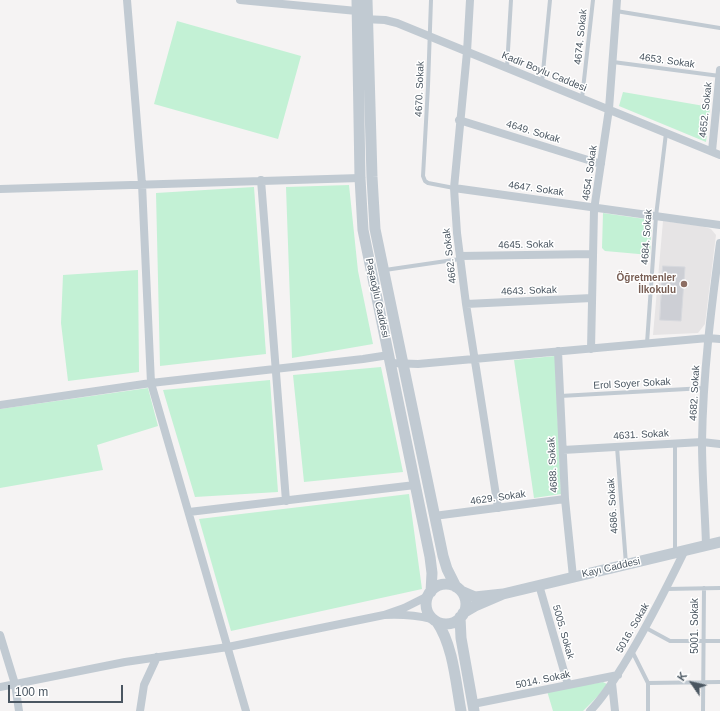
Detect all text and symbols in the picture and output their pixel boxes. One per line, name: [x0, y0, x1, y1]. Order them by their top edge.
street label: 4674. Sokak: [572, 9, 590, 65]
street label: Kadir Boylu Caddesi: [500, 49, 588, 95]
street label: 4653. Sokak: [639, 51, 695, 71]
street label: 4670. Sokak: [413, 61, 427, 117]
street label: 4652. Sokak: [697, 82, 715, 138]
street label: 4649. Sokak: [505, 118, 561, 146]
street label: 4654. Sokak: [580, 145, 600, 201]
street label: 4647. Sokak: [508, 179, 564, 199]
street label: 4684. Sokak: [639, 209, 655, 265]
street label: 4662. Sokak: [441, 228, 459, 284]
street label: 4645. Sokak: [498, 239, 554, 251]
street label: Paşaoğlu Caddesi: [363, 257, 391, 339]
place label: Öğretmenler İlkokulu: [617, 272, 676, 296]
marker: Öğretmenler İlkokulu: [679, 279, 689, 289]
street label: 4643. Sokak: [501, 284, 557, 298]
street label: 4682. Sokak: [688, 365, 702, 421]
street label: Erol Soyer Sokak: [593, 376, 671, 392]
street label: 4631. Sokak: [613, 428, 669, 442]
street label: 4688. Sokak: [546, 437, 560, 493]
street label: 4686. Sokak: [605, 478, 621, 534]
street label: 4629. Sokak: [470, 488, 526, 508]
street label: Kayı Caddesi: [581, 555, 641, 581]
street label: 5001. Sokak: [689, 598, 701, 654]
street label: 5016. Sokak: [614, 601, 652, 655]
street label: 5005. Sokak: [550, 604, 576, 660]
north arrow: [672, 663, 712, 703]
street label: 5014. Sokak: [515, 668, 571, 692]
text: K: [675, 670, 689, 683]
scale bar: [10, 677, 125, 703]
text: 100 m: [15, 685, 48, 699]

